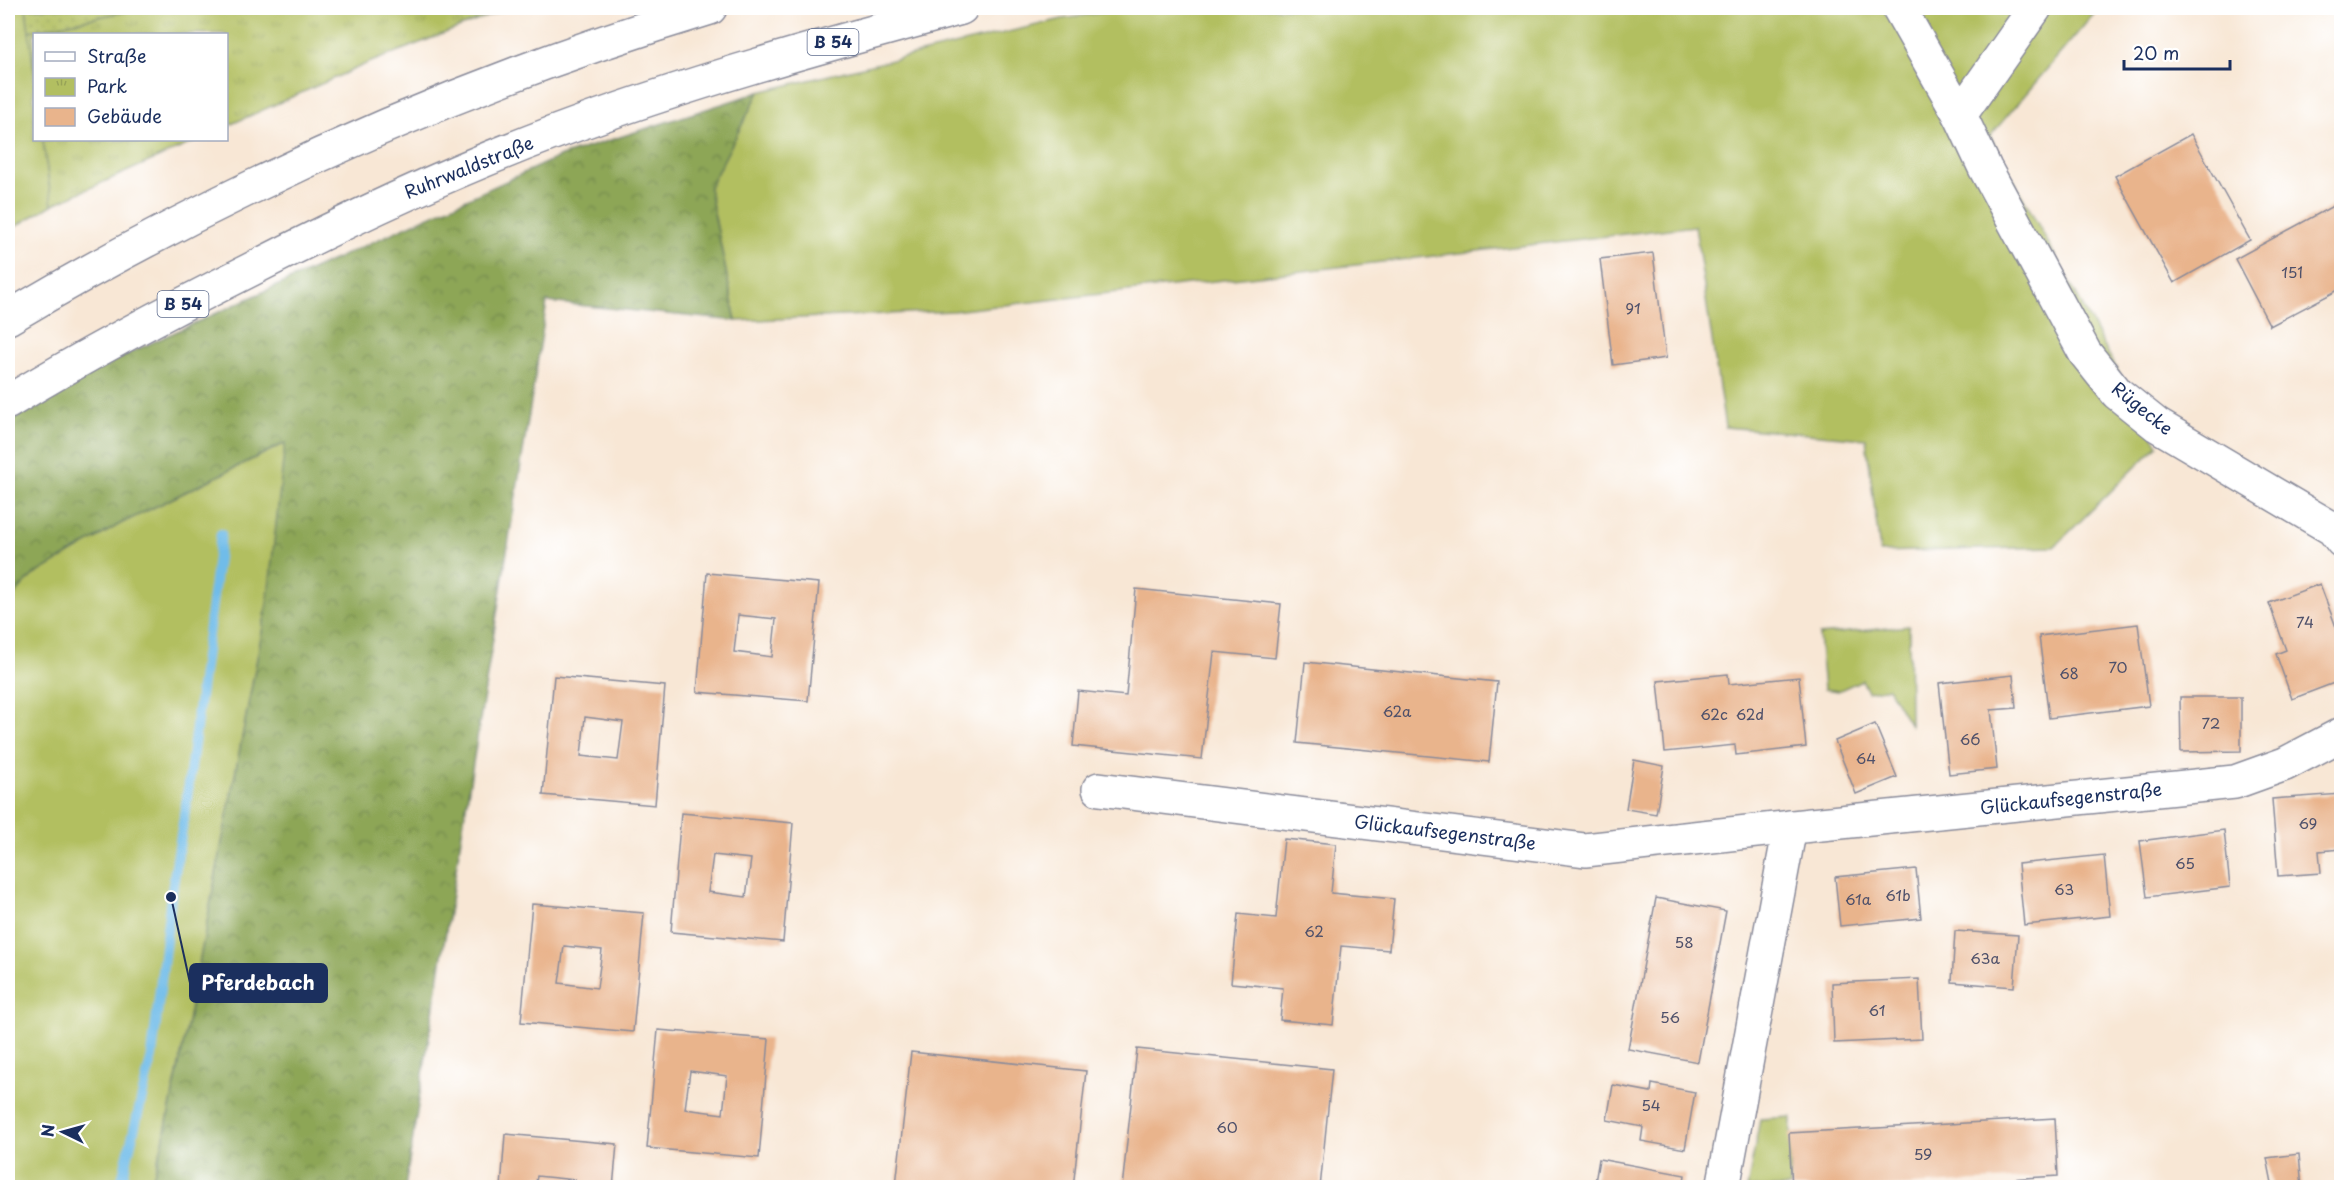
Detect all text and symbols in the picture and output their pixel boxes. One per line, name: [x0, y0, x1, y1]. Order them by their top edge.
road number: B 54: [808, 29, 858, 55]
legend: [33, 33, 228, 141]
scale bar: [2124, 33, 2230, 71]
text: 20 m: [2133, 39, 2179, 66]
text: Straße: [87, 42, 147, 69]
text: Park: [87, 72, 127, 99]
text: Gebäude: [87, 102, 162, 129]
street label: Ruhrwaldstraße: [400, 128, 537, 205]
house number: 151: [2281, 260, 2303, 283]
road number: B 54: [158, 291, 208, 317]
house number: 91: [1625, 296, 1641, 319]
street label: Rügecke: [2106, 375, 2179, 441]
house number: 74: [2296, 610, 2314, 633]
house number: 70: [2108, 655, 2128, 678]
house number: 68: [2059, 661, 2079, 684]
house number: 62a: [1383, 699, 1412, 722]
house number: 62c: [1700, 702, 1728, 725]
house number: 62d: [1736, 702, 1764, 725]
house number: 72: [2202, 711, 2220, 734]
house number: 66: [1960, 727, 1980, 750]
house number: 64: [1856, 746, 1876, 769]
street label: Glückaufsegenstraße: [1979, 775, 2163, 820]
street label: Glückaufsegenstraße: [1353, 807, 1538, 856]
house number: 69: [2299, 811, 2317, 834]
house number: 65: [2175, 851, 2195, 874]
house number: 63: [2054, 877, 2074, 900]
house number: 61b: [1885, 883, 1911, 906]
house number: 61a: [1845, 887, 1872, 910]
house number: 62: [1304, 919, 1324, 942]
house number: 58: [1674, 930, 1694, 953]
house number: 63a: [1970, 946, 2000, 969]
callout: Pferdebach: [190, 964, 327, 1002]
text: Pferdebach: [201, 967, 315, 997]
house number: 61: [1869, 998, 1885, 1021]
house number: 56: [1660, 1005, 1680, 1028]
house number: 54: [1641, 1093, 1661, 1116]
north arrow: [33, 1102, 93, 1162]
house number: 60: [1216, 1115, 1238, 1138]
text: N: [35, 1123, 60, 1138]
house number: 59: [1914, 1142, 1932, 1165]

